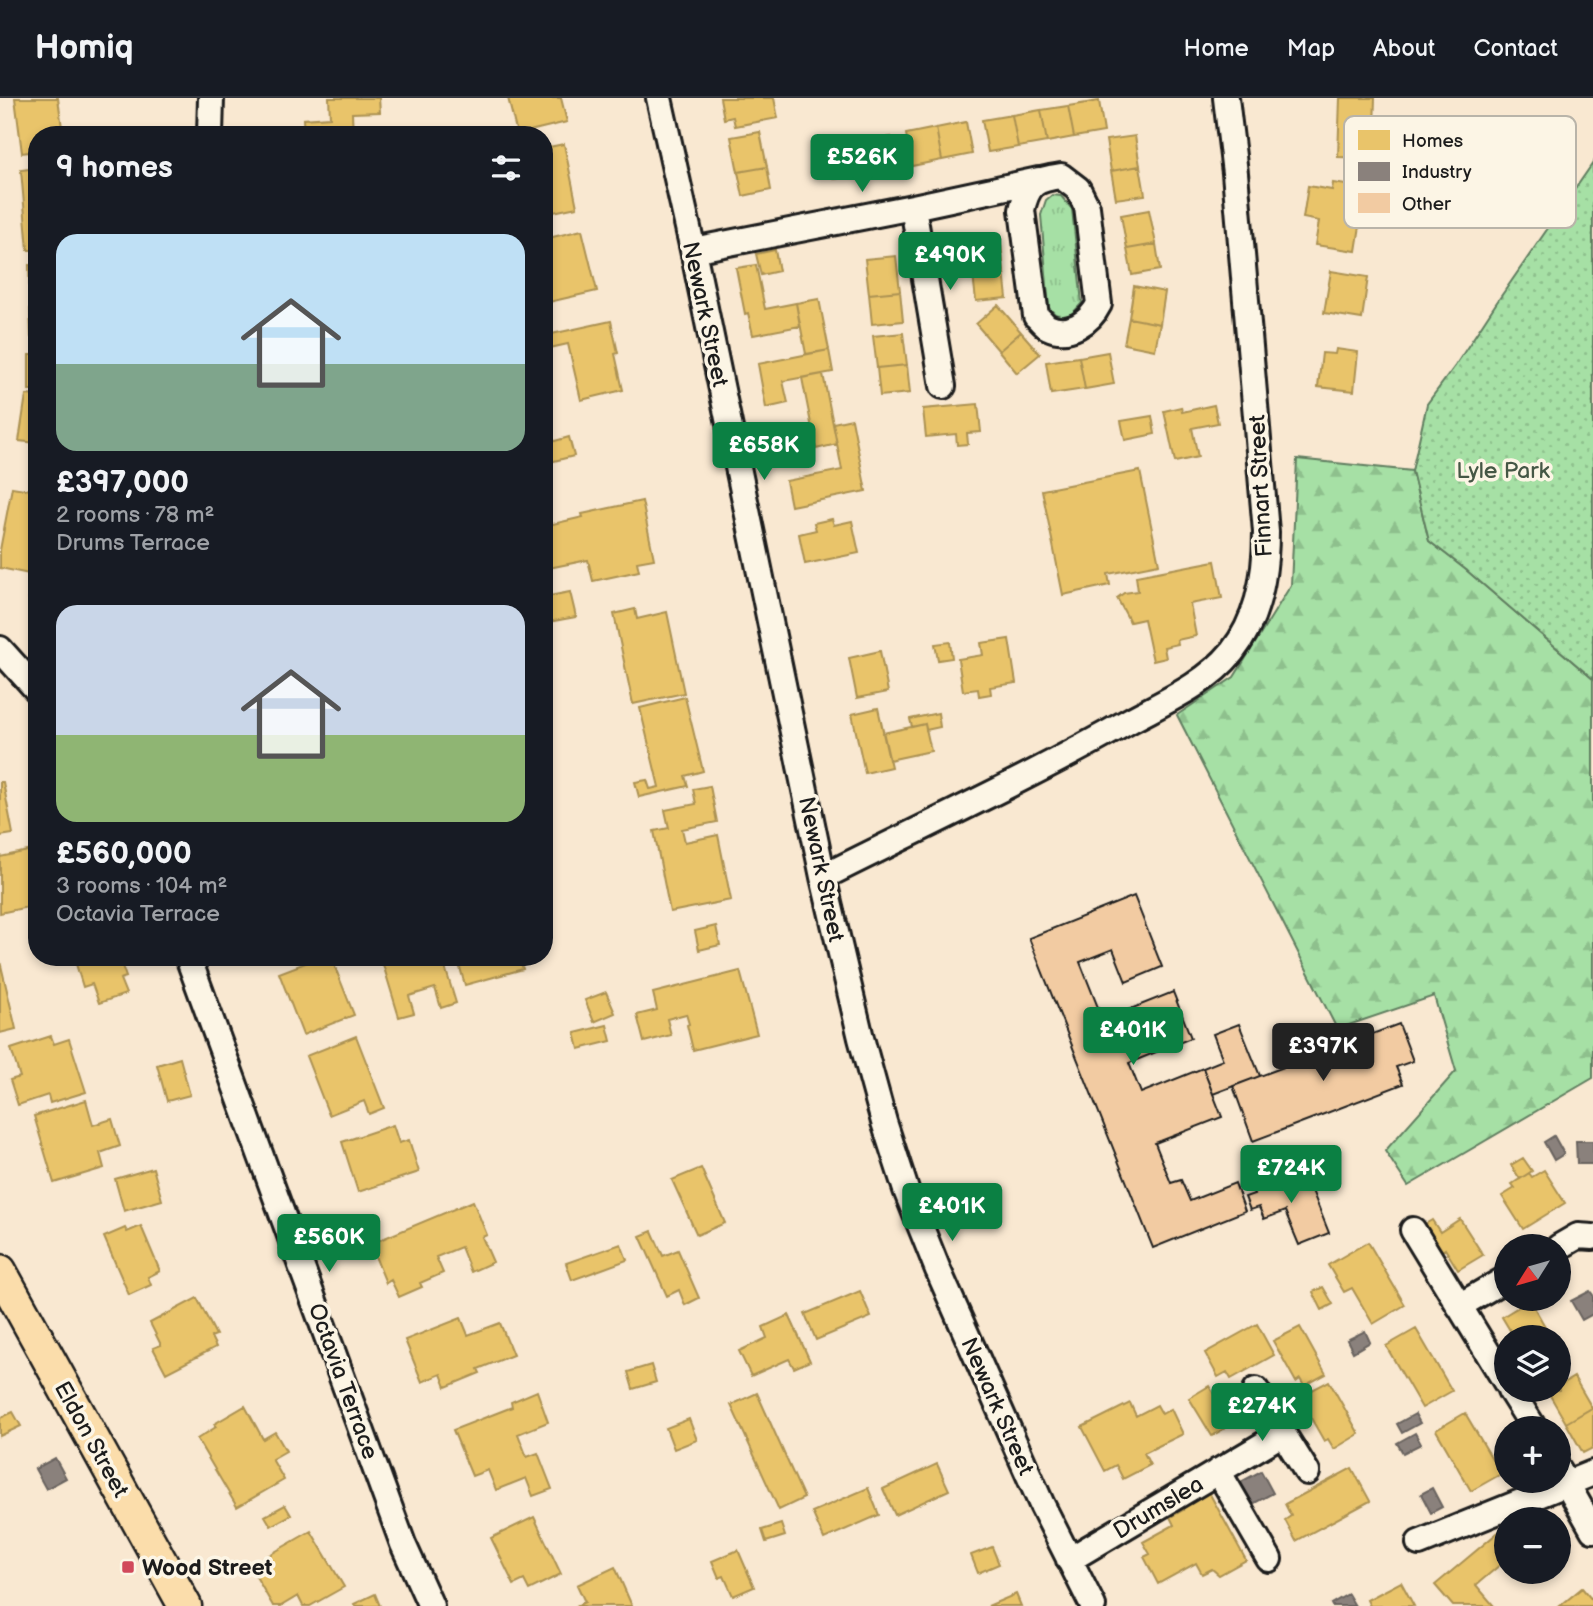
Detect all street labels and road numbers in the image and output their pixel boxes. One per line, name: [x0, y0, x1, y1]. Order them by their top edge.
street label: Newark Street: [676, 239, 734, 389]
street label: Finnart Street: [1243, 414, 1279, 558]
street label: Newark Street: [792, 794, 850, 944]
street label: Octavia Terrace: [302, 1300, 384, 1463]
street label: Newark Street: [954, 1333, 1040, 1480]
street label: Eldon Street: [48, 1377, 134, 1502]
street label: Drumslea: [1108, 1470, 1209, 1546]

